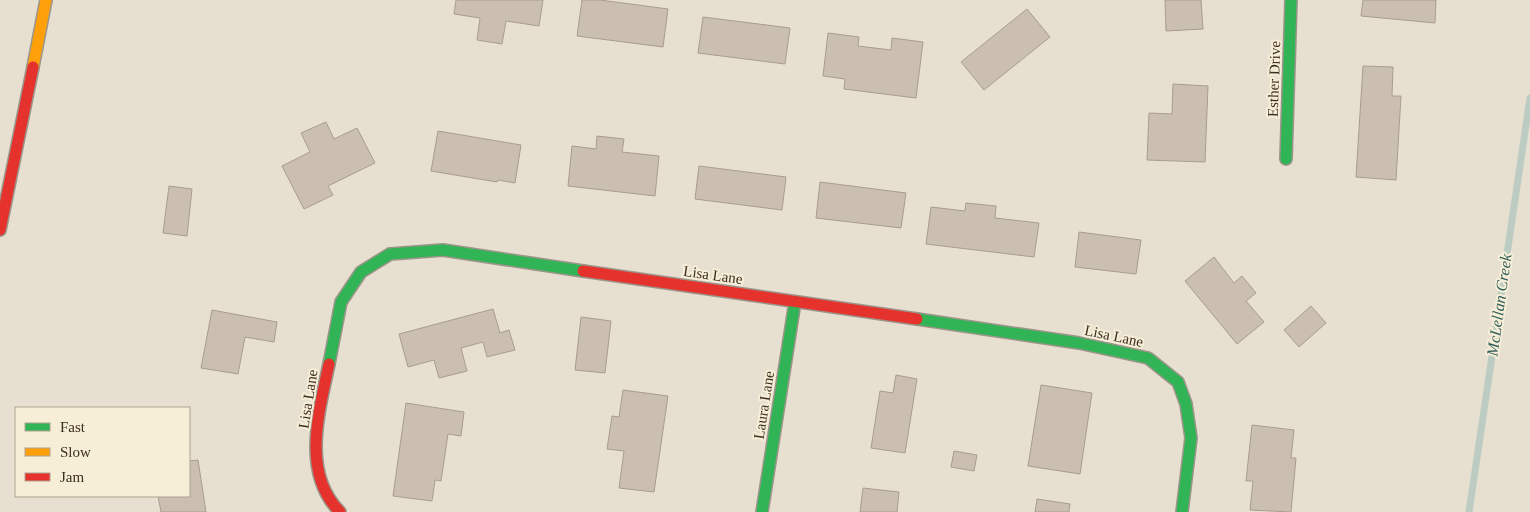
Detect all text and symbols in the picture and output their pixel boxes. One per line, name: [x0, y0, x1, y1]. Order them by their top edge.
street label: Esther Drive: [1265, 40, 1283, 117]
water label: McLellan Creek: [1483, 252, 1515, 358]
street label: Lisa Lane: [682, 263, 744, 287]
street label: Lisa Lane: [1083, 322, 1145, 350]
street label: Lisa Lane: [295, 368, 321, 430]
street label: Laura Lane: [751, 369, 777, 440]
legend: [15, 407, 190, 497]
text: Fast: [60, 419, 86, 435]
text: Slow: [60, 444, 91, 460]
text: Jam: [60, 469, 84, 485]

